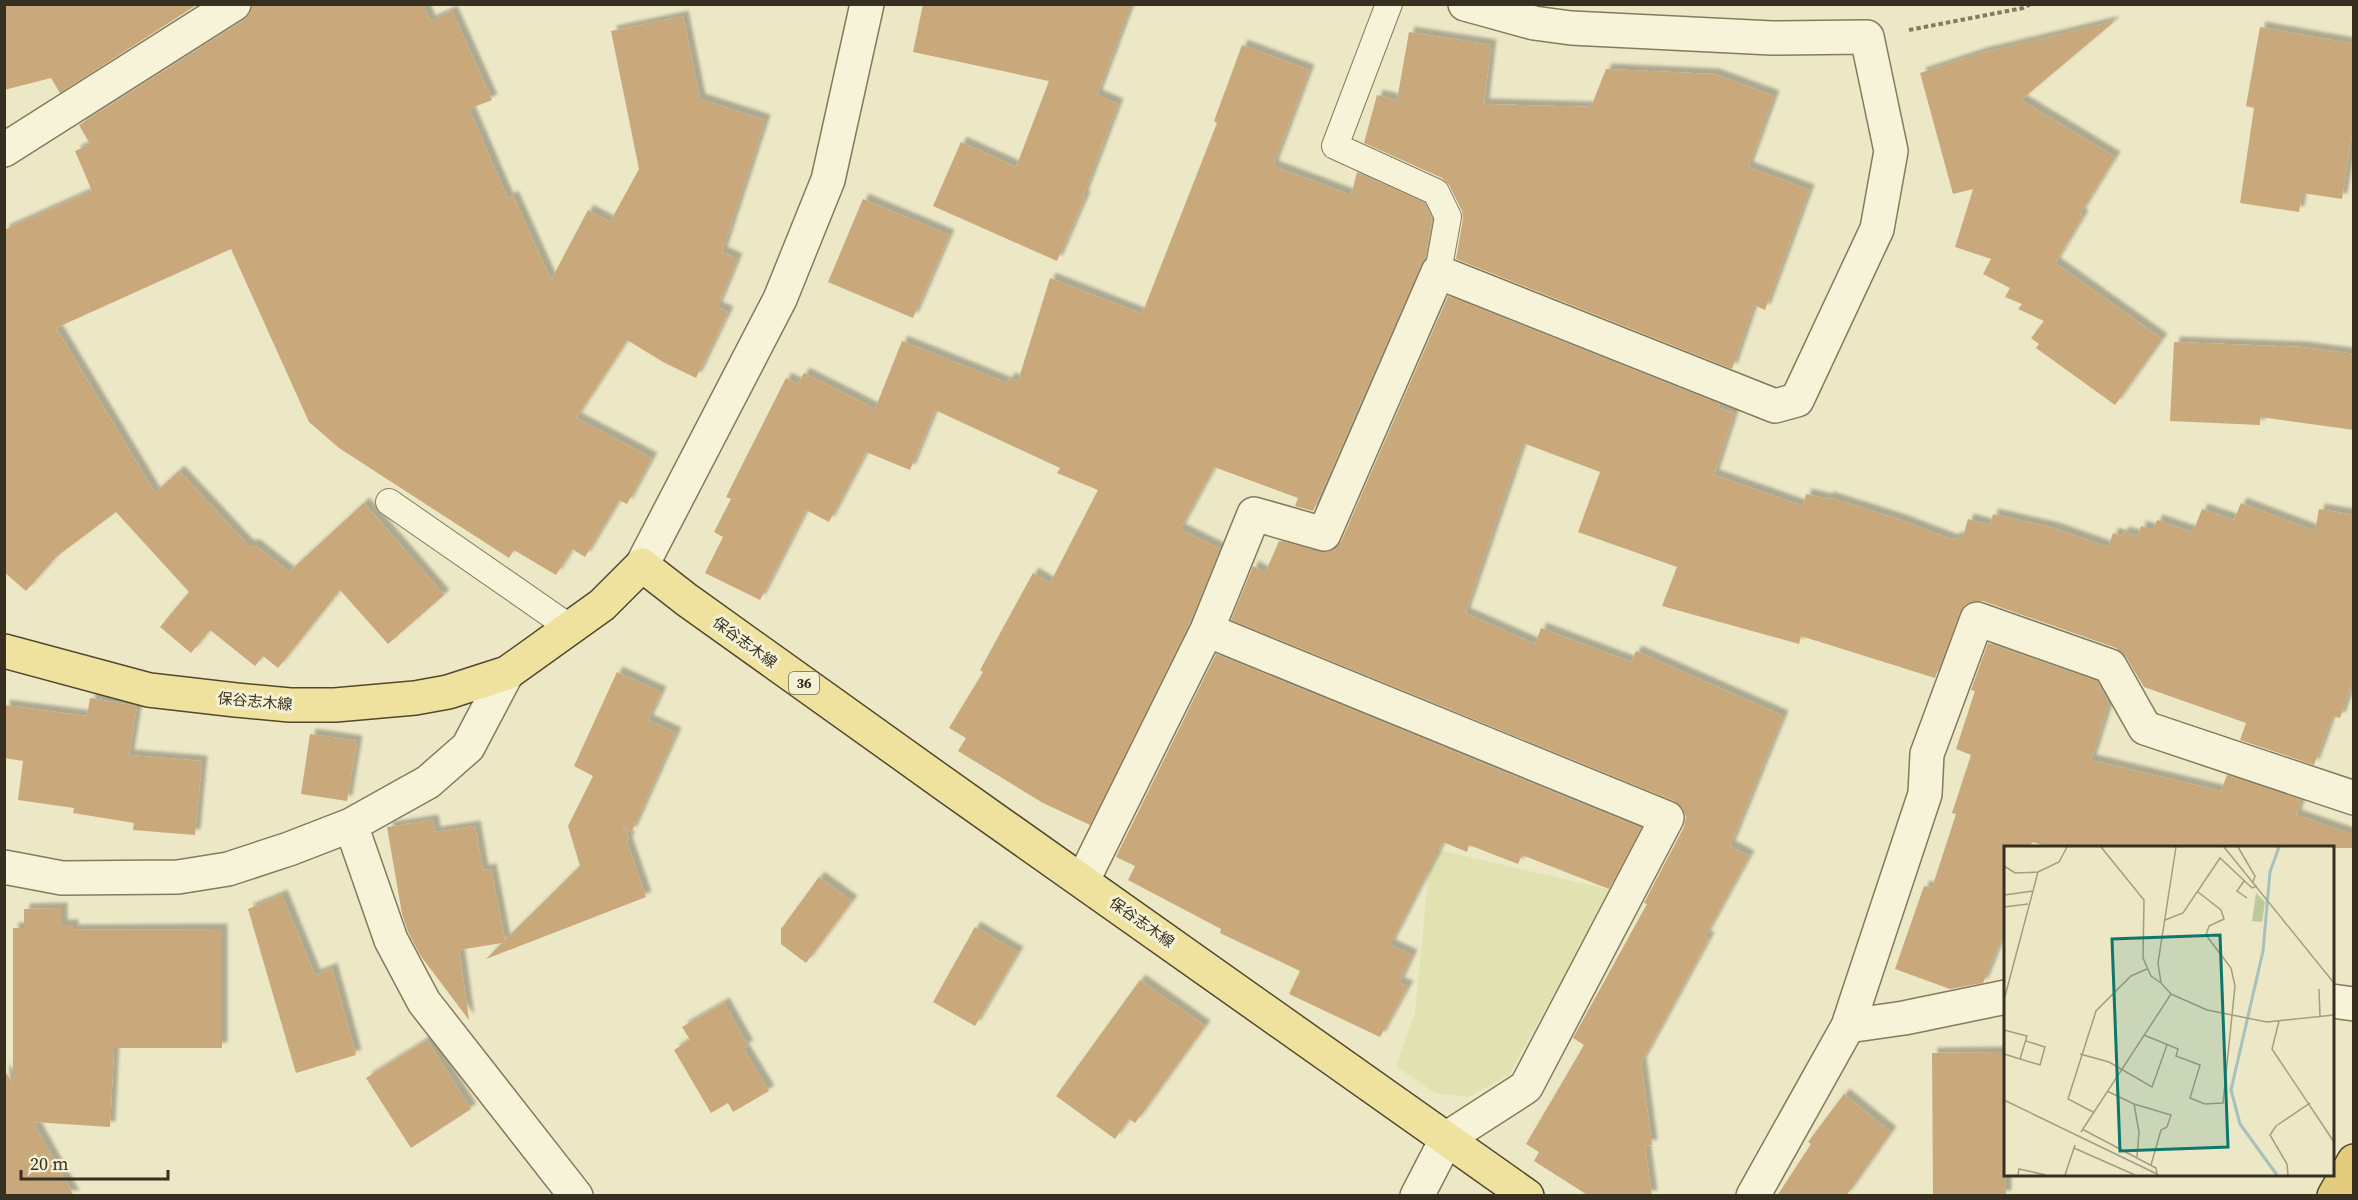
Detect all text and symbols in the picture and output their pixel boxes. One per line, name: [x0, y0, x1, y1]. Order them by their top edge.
street label: 保谷志木線: [708, 611, 782, 673]
road number: 36: [789, 672, 819, 694]
street label: 保谷志木線: [217, 687, 293, 715]
inset map: [2004, 846, 2334, 1176]
street label: 保谷志木線: [1105, 892, 1179, 952]
scale bar: [21, 1143, 168, 1181]
text: 20 m: [30, 1151, 68, 1176]

